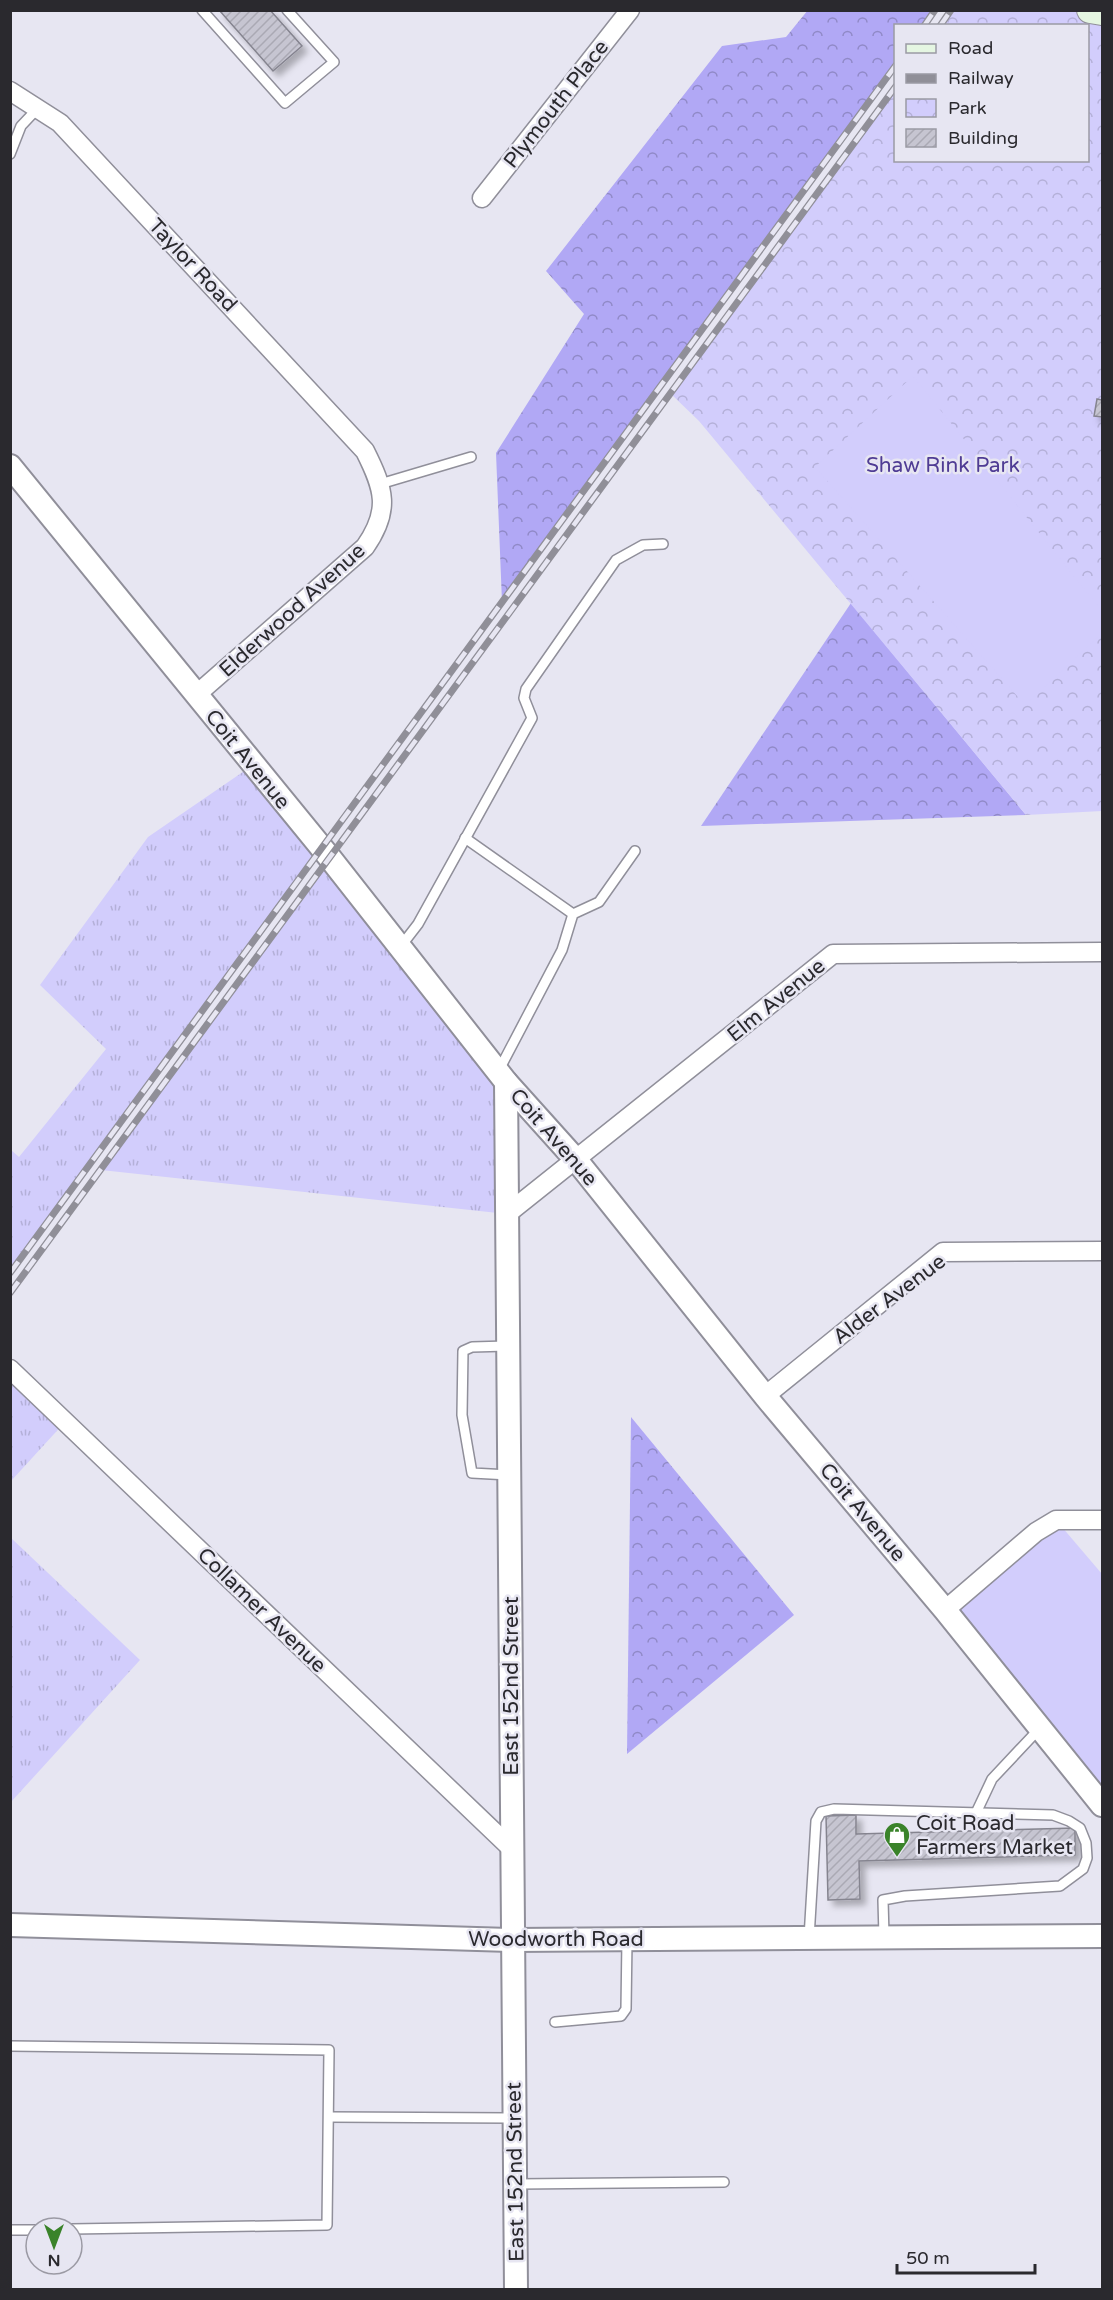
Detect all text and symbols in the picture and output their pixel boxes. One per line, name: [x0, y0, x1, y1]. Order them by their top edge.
legend: [894, 24, 1089, 162]
street label: Plymouth Place: [499, 35, 614, 173]
text: Road: [948, 37, 993, 59]
text: Railway: [948, 67, 1014, 89]
text: Park: [948, 97, 987, 119]
text: Building: [948, 127, 1018, 149]
street label: Taylor Road: [143, 214, 242, 317]
park label: Shaw Rink Park: [866, 453, 1020, 478]
street label: Elderwood Avenue: [214, 538, 371, 682]
street label: Coit Avenue: [200, 704, 295, 814]
street label: Elm Avenue: [722, 953, 830, 1047]
street label: Coit Avenue: [505, 1084, 603, 1191]
street label: Alder Avenue: [828, 1249, 951, 1350]
street label: Coit Avenue: [814, 1458, 911, 1567]
street label: Collamer Avenue: [192, 1543, 331, 1678]
street label: East 152nd Street: [499, 1596, 524, 1776]
place label: Coit Road Farmers Market: [916, 1811, 1073, 1860]
shop icon: Coit Road Farmers Market: [882, 1820, 912, 1858]
street label: Woodworth Road: [468, 1927, 644, 1952]
street label: East 152nd Street: [501, 2082, 530, 2262]
north arrow: [24, 2216, 84, 2276]
scale bar: [897, 2237, 1035, 2275]
text: 50 m: [906, 2247, 950, 2269]
text: N: [48, 2250, 60, 2270]

